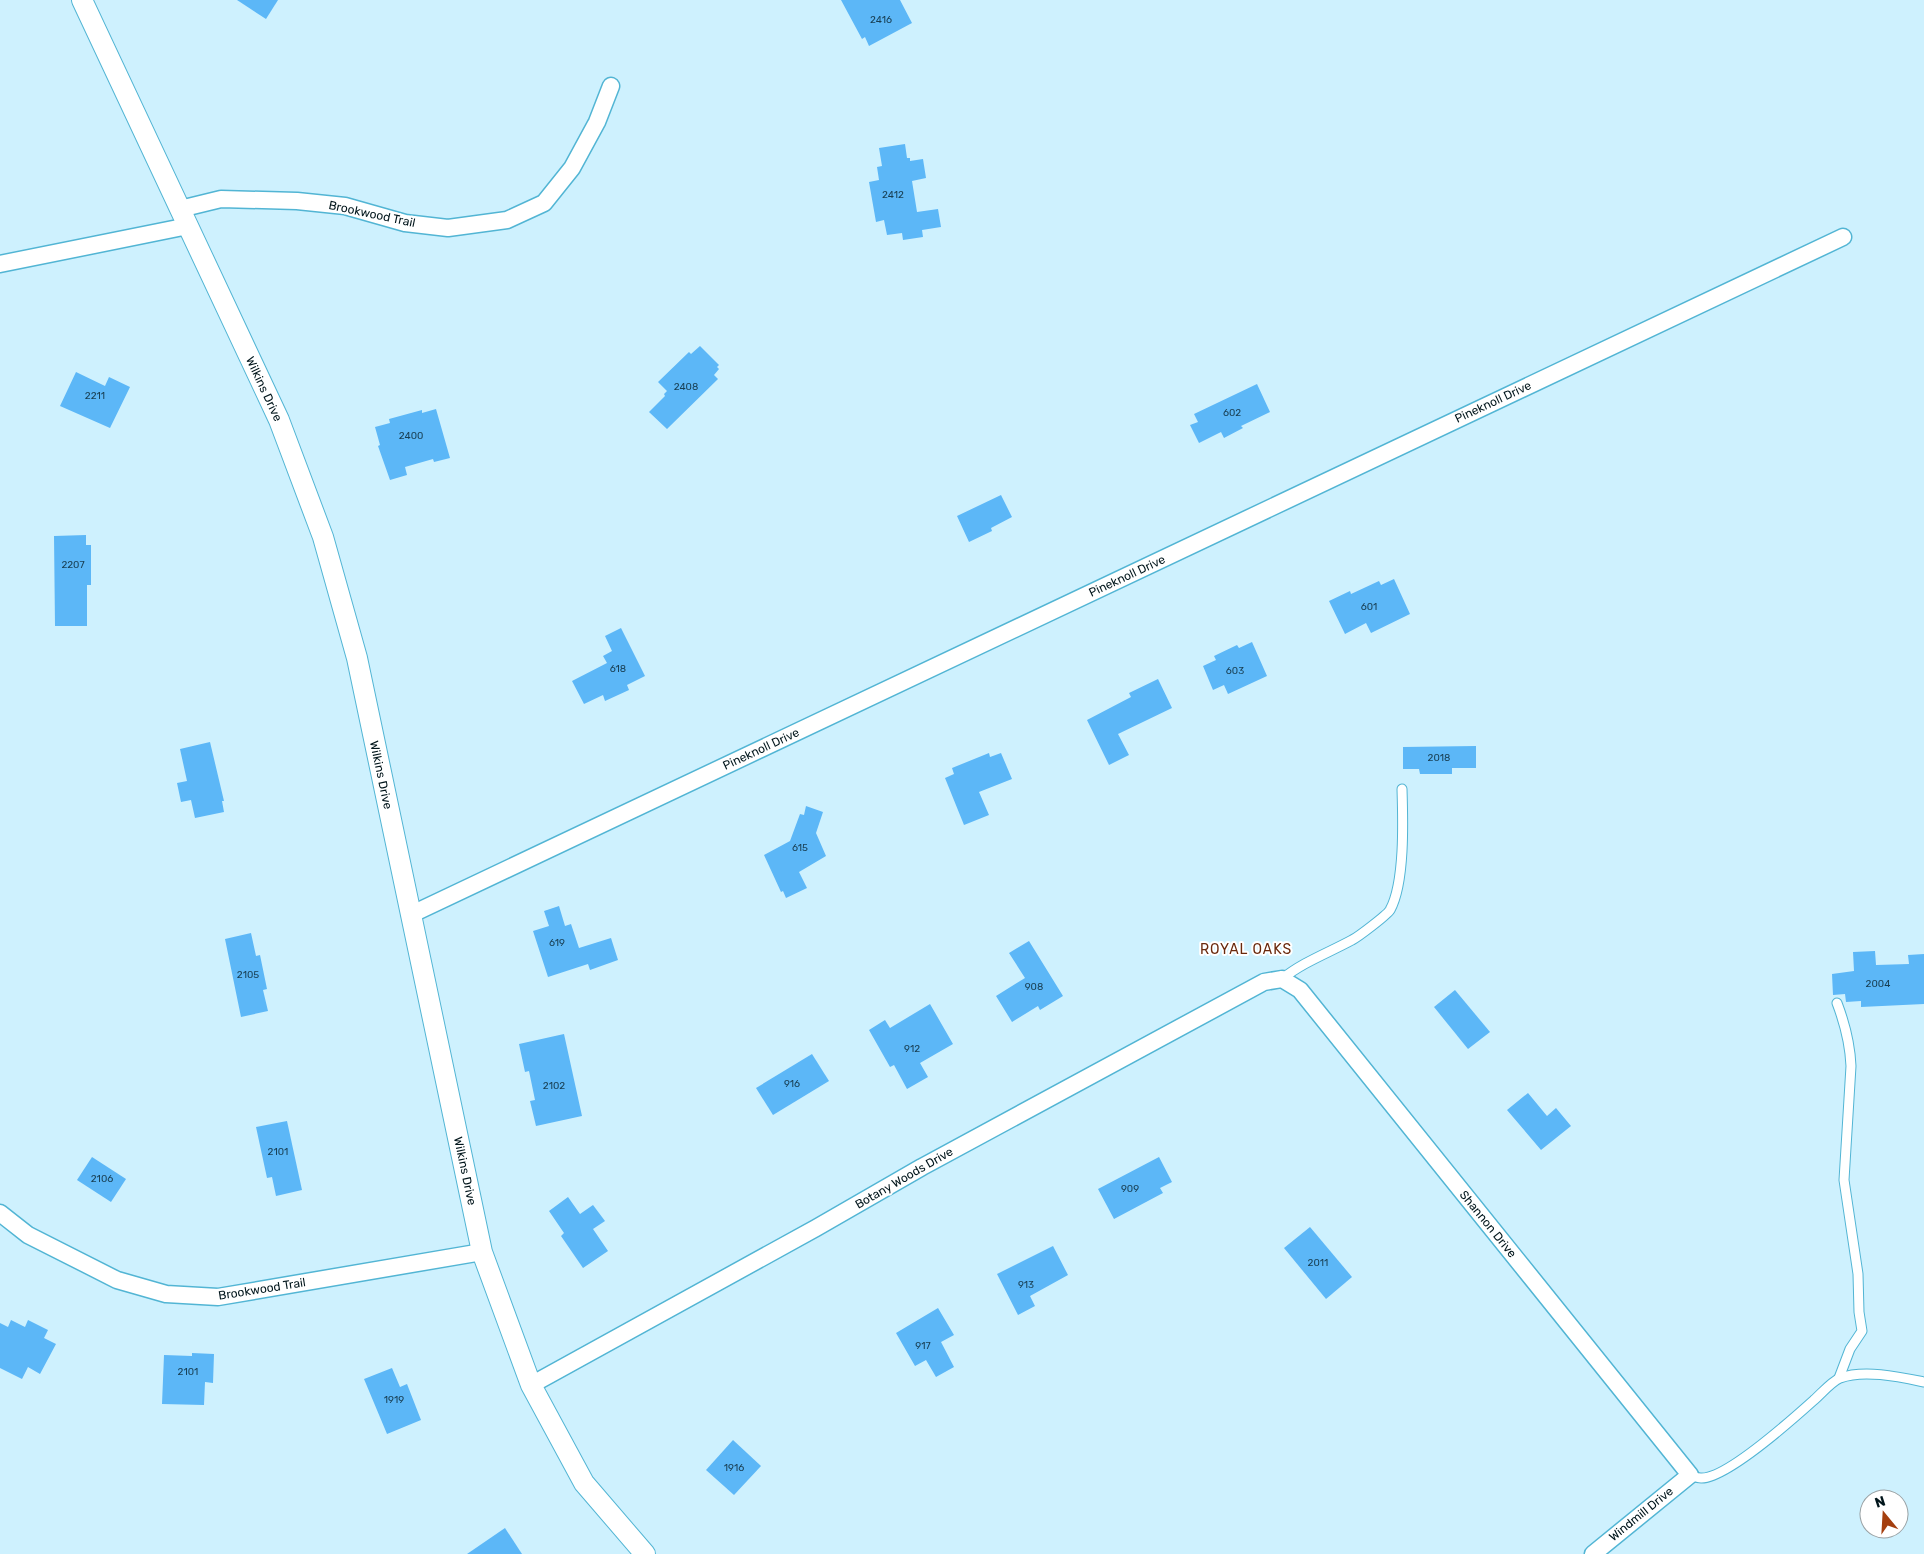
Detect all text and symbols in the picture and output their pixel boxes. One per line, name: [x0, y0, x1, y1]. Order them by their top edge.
house number: 2416: [870, 14, 892, 26]
house number: 2412: [882, 189, 904, 201]
street label: Brookwood Trail: [327, 198, 417, 230]
street label: Wilkins Drive: [243, 354, 285, 424]
street label: Pineknoll Drive: [1453, 378, 1534, 426]
house number: 2408: [674, 381, 698, 393]
house number: 2211: [85, 390, 105, 402]
house number: 602: [1223, 407, 1241, 419]
house number: 2400: [399, 430, 423, 442]
street label: Pineknoll Drive: [1087, 552, 1168, 600]
house number: 2207: [61, 559, 85, 571]
house number: 601: [1361, 601, 1377, 613]
house number: 618: [610, 663, 626, 675]
house number: 603: [1226, 665, 1244, 677]
street label: Pineknoll Drive: [721, 725, 802, 773]
street label: Wilkins Drive: [367, 739, 395, 811]
house number: 2018: [1428, 752, 1450, 764]
house number: 615: [792, 842, 808, 854]
house number: 619: [549, 937, 565, 949]
district label: ROYAL OAKS: [1200, 941, 1292, 958]
house number: 2105: [237, 969, 259, 981]
house number: 2004: [1866, 978, 1890, 990]
house number: 908: [1025, 981, 1043, 993]
house number: 912: [904, 1043, 920, 1055]
house number: 916: [784, 1078, 800, 1090]
house number: 2102: [543, 1080, 565, 1092]
street label: Wilkins Drive: [451, 1135, 479, 1207]
street label: Botany Woods Drive: [853, 1144, 956, 1212]
house number: 2101: [268, 1146, 288, 1158]
house number: 2106: [91, 1173, 113, 1185]
house number: 909: [1121, 1183, 1139, 1195]
street label: Shannon Drive: [1457, 1188, 1519, 1260]
house number: 2011: [1308, 1257, 1328, 1269]
street label: Brookwood Trail: [217, 1275, 307, 1303]
house number: 913: [1018, 1279, 1034, 1291]
house number: 917: [915, 1340, 931, 1352]
house number: 2101: [178, 1366, 198, 1378]
house number: 1919: [384, 1394, 404, 1406]
house number: 1916: [724, 1462, 744, 1474]
street label: Windmill Drive: [1606, 1484, 1676, 1544]
north arrow: [1859, 1489, 1909, 1539]
text: N: [1873, 1492, 1888, 1512]

